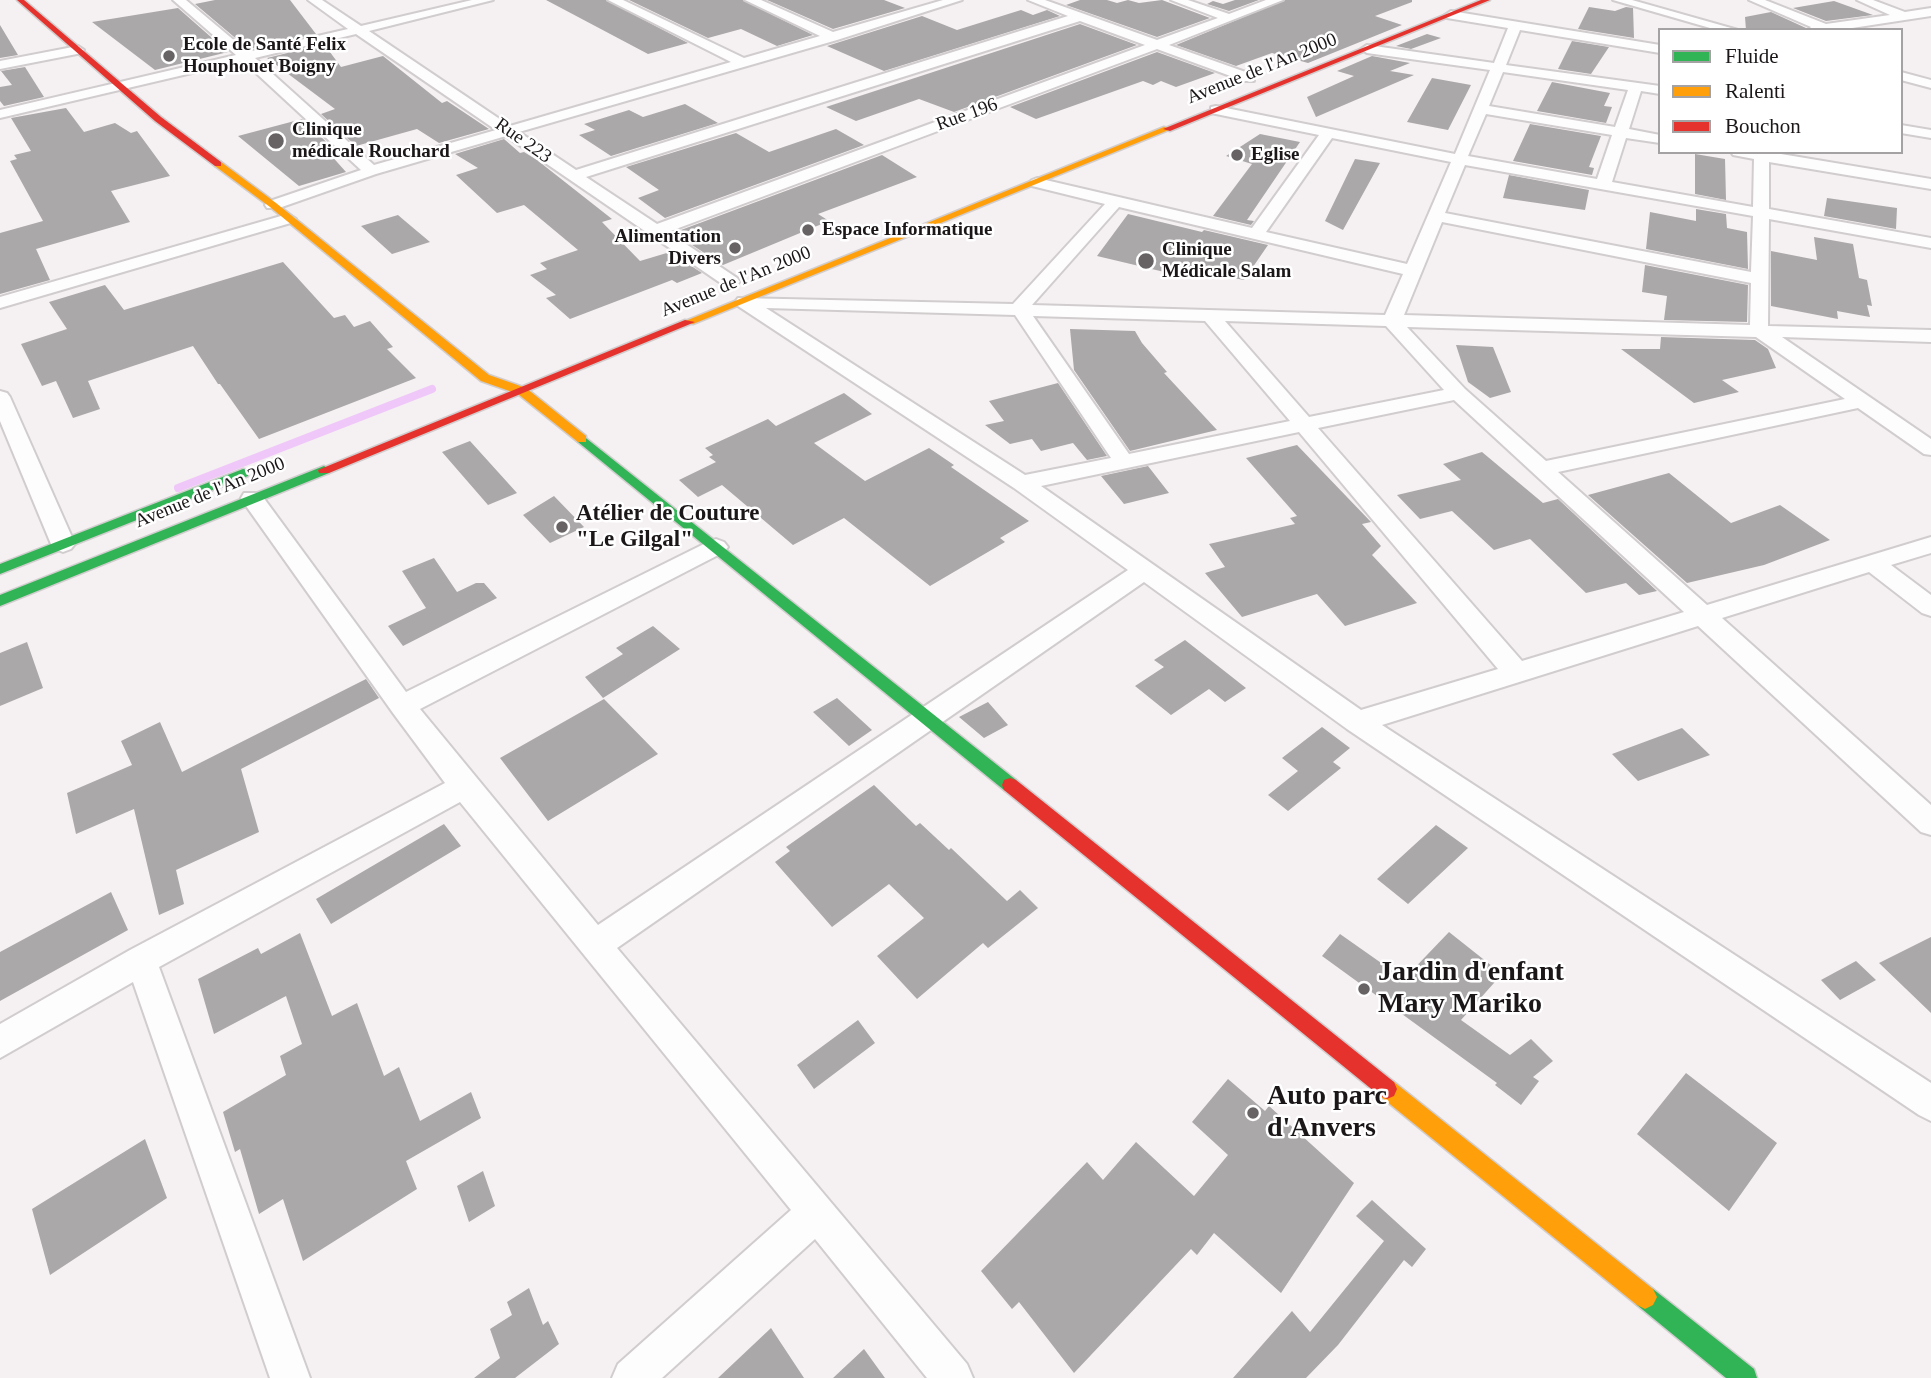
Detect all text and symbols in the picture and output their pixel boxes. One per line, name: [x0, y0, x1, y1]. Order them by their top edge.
legend: [1658, 28, 1903, 154]
street label: Avenue de l'An 2000: [1184, 29, 1340, 109]
place label: Ecole de Santé Felix Houphouet Boigny: [183, 34, 346, 78]
text: Fluide: [1725, 44, 1779, 68]
marker: Ecole de Santé Felix Houphouet Boigny: [161, 48, 177, 64]
text: Ralenti: [1725, 79, 1786, 103]
street label: Rue 196: [933, 93, 1001, 137]
street label: Rue 223: [490, 113, 556, 169]
text: Bouchon: [1725, 114, 1801, 138]
place label: Clinique médicale Rouchard: [292, 119, 450, 163]
marker: Clinique médicale Rouchard: [266, 131, 286, 151]
place label: Eglise: [1251, 144, 1300, 166]
marker: Eglise: [1229, 147, 1245, 163]
place label: Espace Informatique: [822, 219, 992, 241]
marker: Espace Informatique: [800, 222, 816, 238]
place label: Alimentation Divers: [614, 226, 721, 270]
place label: Clinique Médicale Salam: [1162, 239, 1291, 283]
marker: Alimentation Divers: [727, 240, 743, 256]
street label: Avenue de l'An 2000: [658, 242, 814, 322]
marker: Clinique Médicale Salam: [1136, 251, 1156, 271]
street label: Avenue de l'An 2000: [132, 453, 288, 533]
place label: Atélier de Couture "Le Gilgal": [576, 500, 760, 554]
marker: Atélier de Couture "Le Gilgal": [554, 519, 570, 535]
place label: Jardin d'enfant Mary Mariko: [1378, 956, 1564, 1022]
marker: Jardin d'enfant Mary Mariko: [1356, 981, 1372, 997]
place label: Auto parc d'Anvers: [1267, 1080, 1387, 1146]
marker: Auto parc d'Anvers: [1245, 1105, 1261, 1121]

